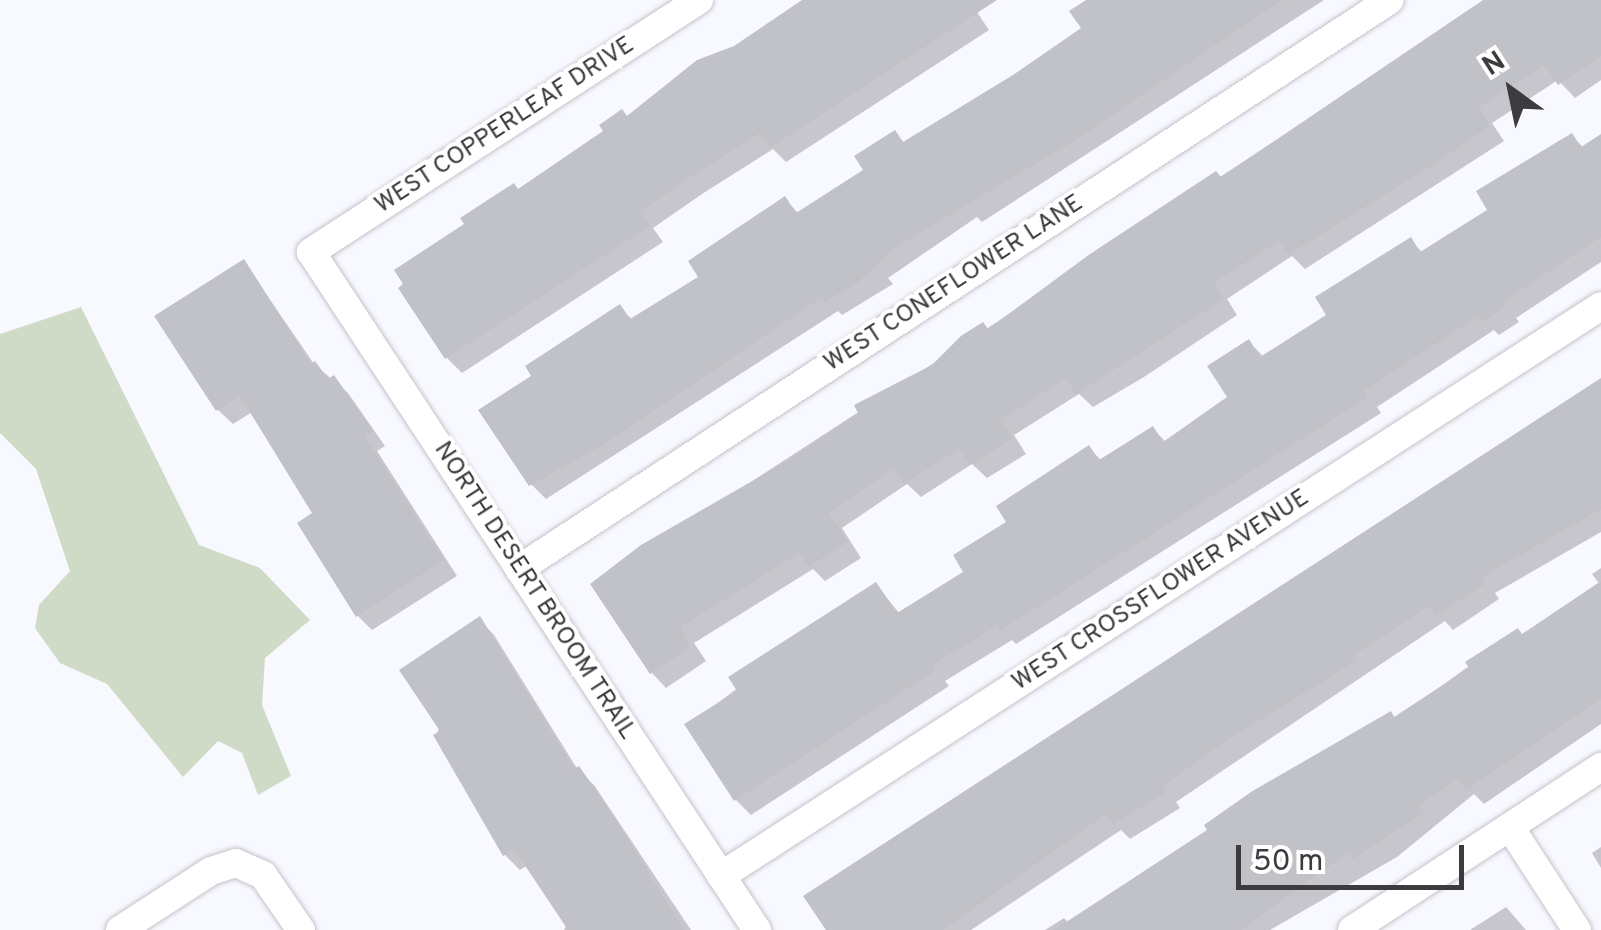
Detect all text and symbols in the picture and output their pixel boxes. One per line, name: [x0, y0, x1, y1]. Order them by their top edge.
street label: WEST COPPERLEAF DRIVE: [369, 31, 641, 221]
north arrow: [1461, 40, 1561, 140]
text: N: [1476, 44, 1513, 85]
street label: WEST CONEFLOWER LANE: [818, 189, 1090, 379]
street label: NORTH DESERT BROOM TRAIL: [426, 436, 642, 746]
street label: WEST CROSSFLOWER AVENUE: [1006, 483, 1316, 699]
scale bar: [1241, 825, 1468, 887]
text: 50 m: [1253, 844, 1323, 881]

